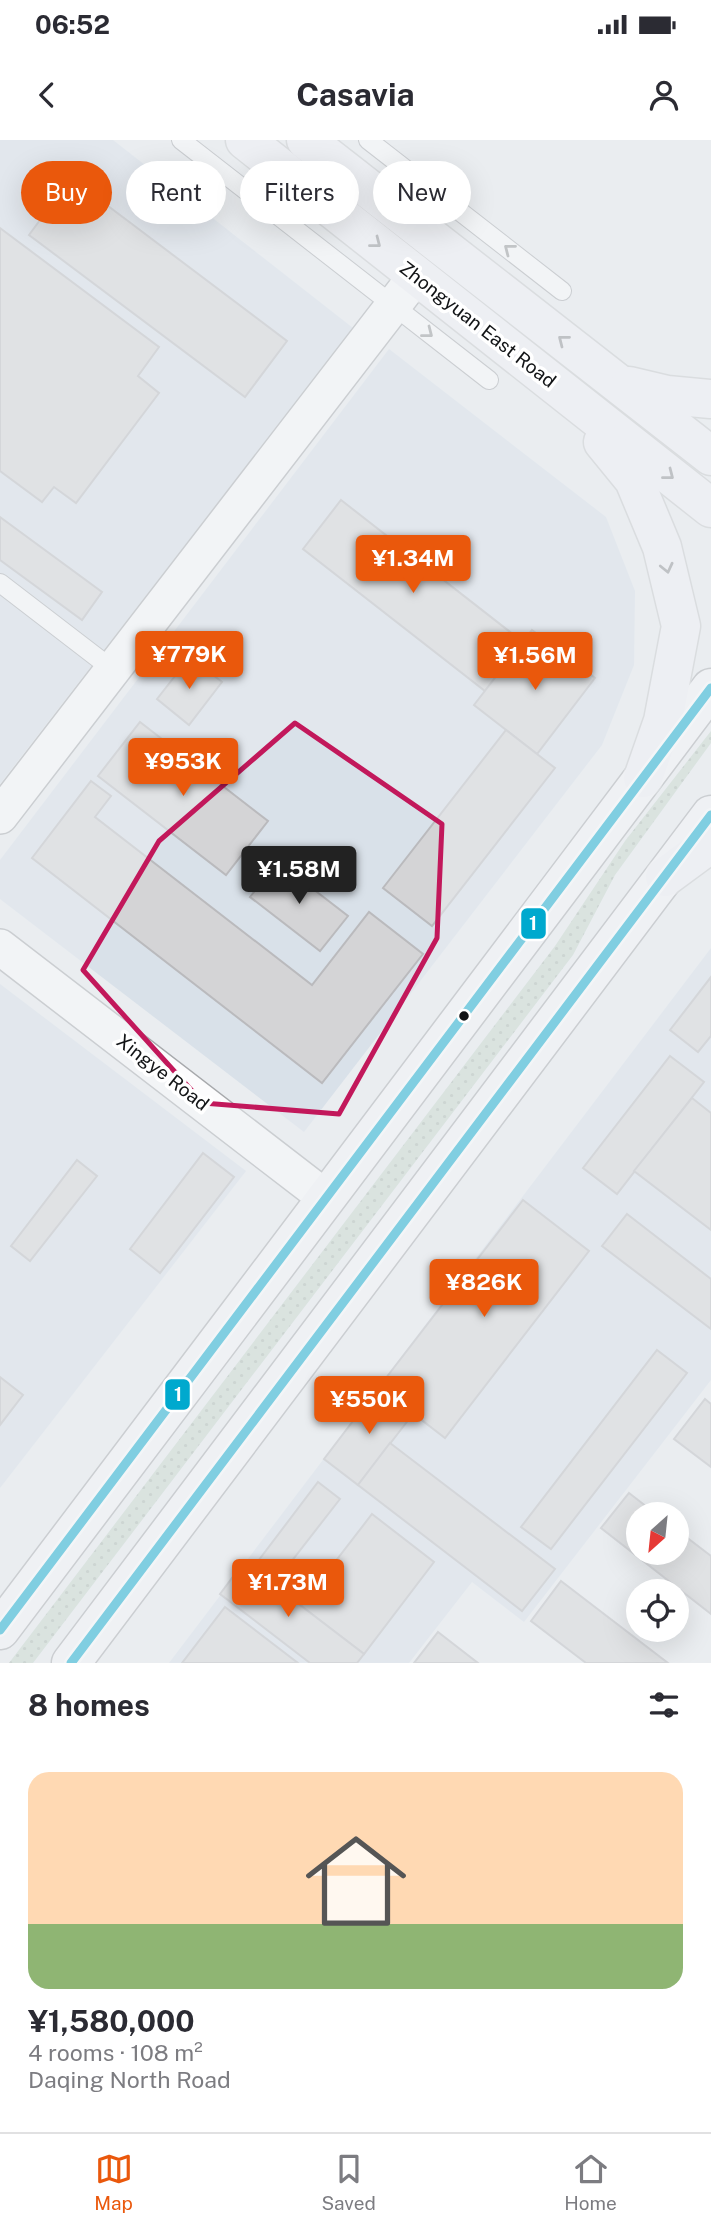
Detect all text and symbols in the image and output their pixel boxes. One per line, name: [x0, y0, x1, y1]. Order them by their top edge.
text: 06:52: [35, 9, 110, 40]
icon: back: [28, 76, 66, 114]
text: Casavia: [296, 76, 415, 113]
icon: person: [645, 76, 683, 114]
chip: Buy: [21, 161, 112, 224]
chip: Rent: [126, 161, 226, 224]
chip: Filters: [240, 161, 359, 224]
chip: New: [373, 161, 471, 224]
one-way arrow: [368, 235, 380, 248]
one-way arrow: [504, 245, 516, 258]
street label: Zhongyuan East Road: [396, 256, 560, 392]
one-way arrow: [420, 324, 433, 337]
one-way arrow: [559, 336, 571, 349]
one-way arrow: [662, 467, 674, 480]
pin: ¥1.34M: [356, 536, 470, 595]
text: ¥1.34M: [372, 544, 454, 571]
one-way arrow: [659, 562, 673, 574]
pin: ¥779K: [140, 631, 238, 691]
pin: ¥1.56M: [478, 632, 592, 692]
text: ¥779K: [151, 640, 227, 667]
text: ¥1.56M: [493, 641, 577, 668]
pin: ¥953K: [134, 738, 232, 798]
text: ¥953K: [144, 747, 222, 774]
pin: ¥1.58M: [242, 846, 356, 906]
text: ¥1.58M: [257, 855, 341, 882]
line badge: 1: [520, 907, 547, 940]
text: 1: [529, 912, 537, 934]
unlabelled marker: [457, 1009, 471, 1023]
street label: Xingye Road: [113, 1029, 213, 1115]
pin: ¥826K: [435, 1260, 533, 1319]
text: ¥826K: [446, 1268, 522, 1295]
pin: ¥550K: [320, 1376, 418, 1436]
line badge: 1: [164, 1378, 191, 1411]
text: 1: [174, 1383, 182, 1405]
text: ¥550K: [330, 1385, 408, 1412]
north arrow: [626, 1502, 690, 1564]
map controls: [626, 1502, 689, 1642]
pin: ¥1.73M: [231, 1560, 345, 1619]
text: ¥1.73M: [248, 1568, 328, 1595]
button: locate: [626, 1579, 689, 1642]
icon: filters: [645, 1686, 683, 1724]
text: 8 homes: [28, 1687, 150, 1723]
icon: home: [293, 1818, 419, 1944]
text: ¥1,580,000: [28, 2003, 195, 2039]
text: 4 rooms · 108 m²: [28, 2039, 203, 2066]
text: Daqing North Road: [28, 2066, 231, 2093]
tab: Map: [94, 2150, 133, 2214]
tab: Saved: [321, 2150, 376, 2214]
tab: Home: [564, 2150, 617, 2214]

